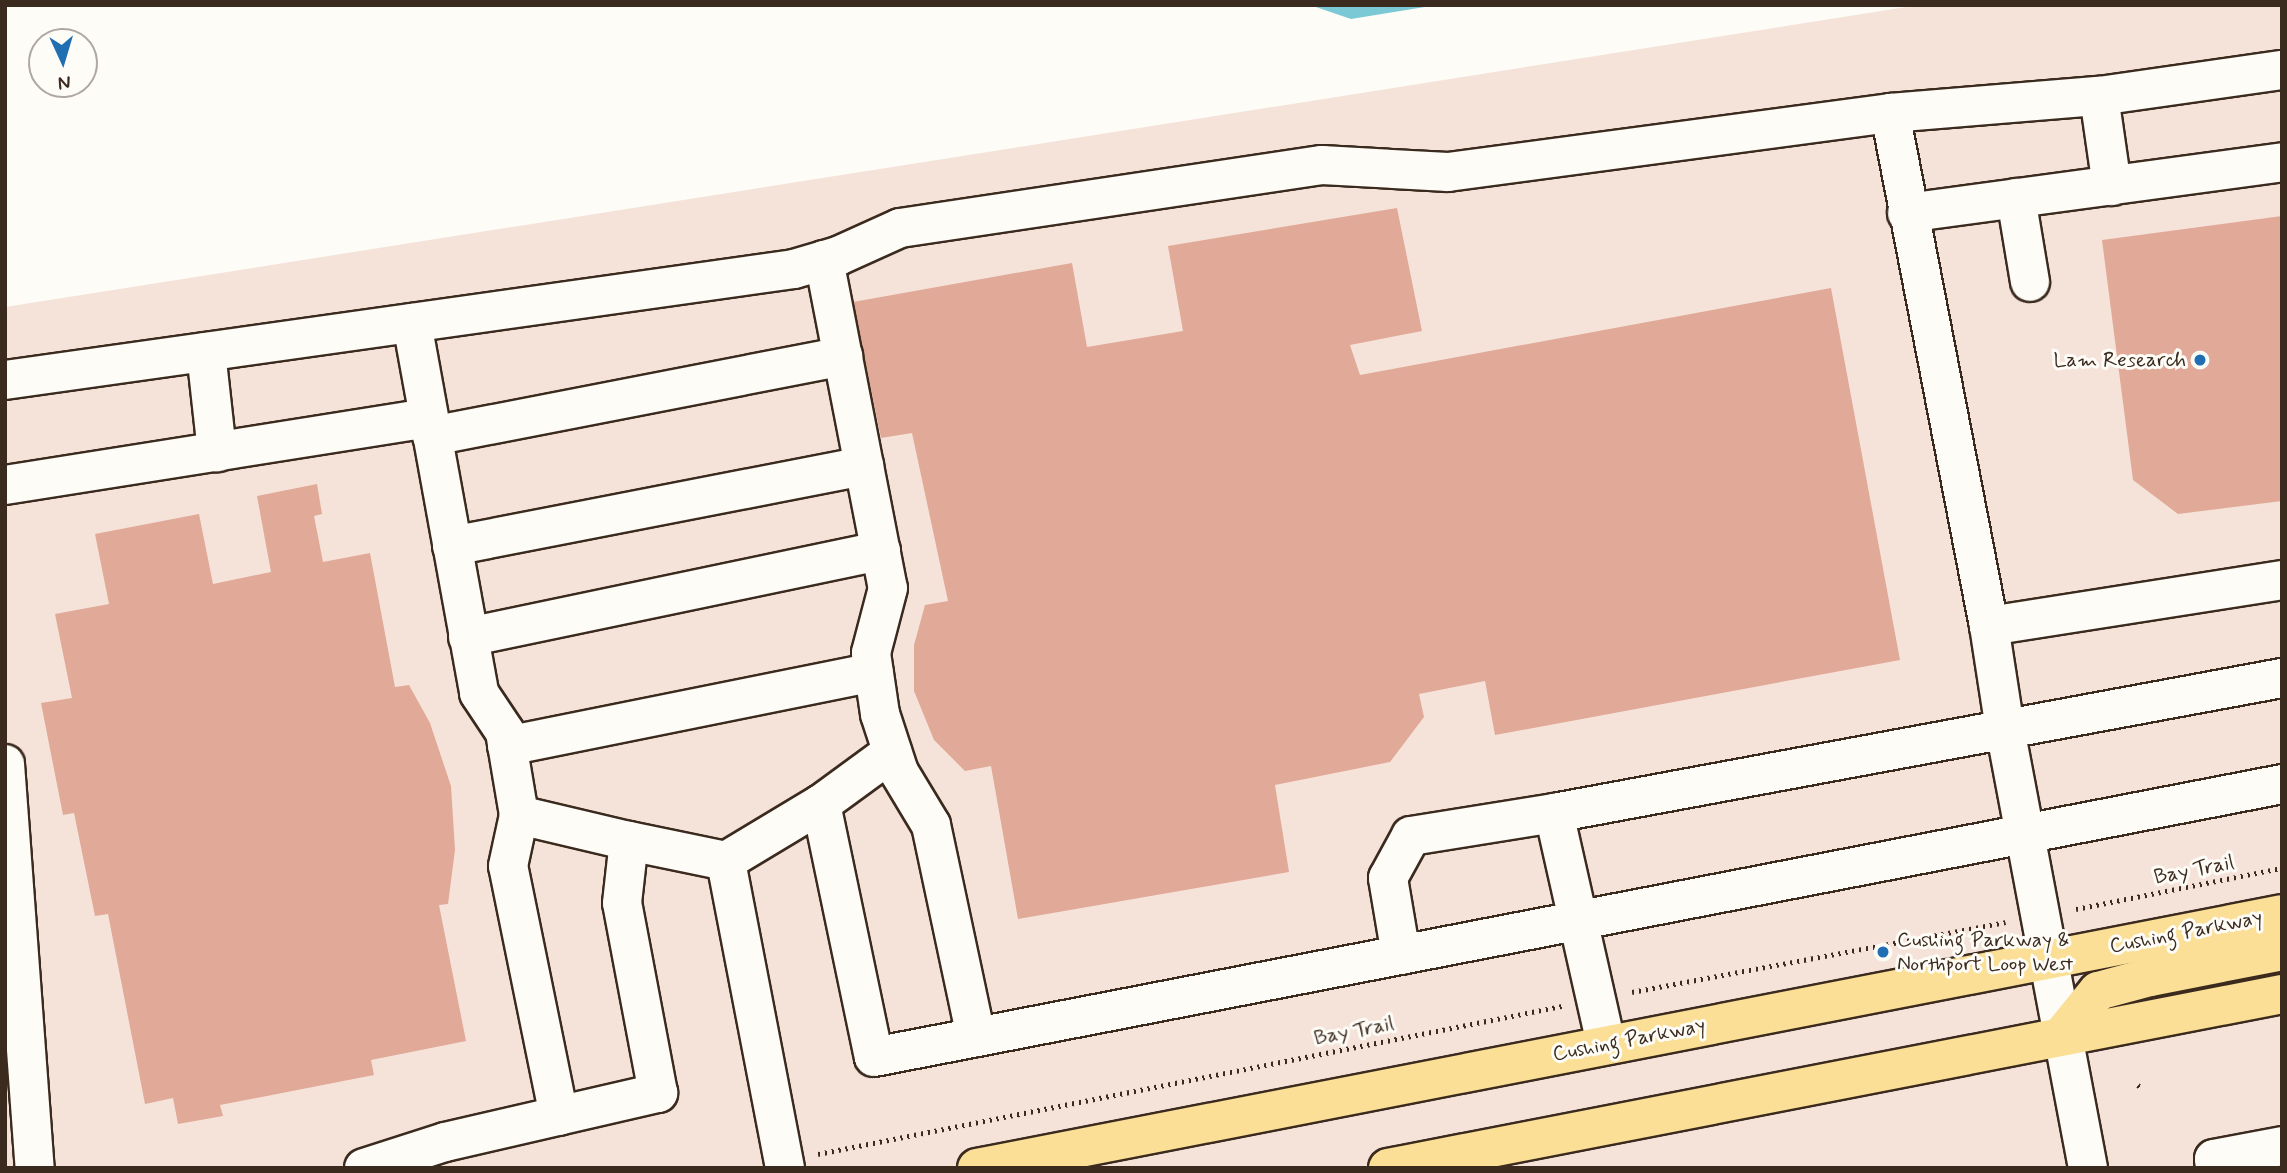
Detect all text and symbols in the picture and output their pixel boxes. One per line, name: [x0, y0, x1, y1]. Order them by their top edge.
north arrow: [28, 28, 98, 98]
text: N: [57, 70, 72, 95]
place label: Lam Research: [2052, 347, 2186, 373]
marker: Lam Research: [2192, 352, 2208, 368]
street label: Bay Trail: [2153, 850, 2235, 890]
street label: Cushing Parkway: [2110, 905, 2262, 959]
place label: Cushing Parkway & Northport Loop West: [1897, 927, 2075, 977]
marker: Cushing Parkway & Northport Loop West: [1875, 944, 1891, 960]
street label: Bay Trail: [1313, 1011, 1395, 1051]
street label: Cushing Parkway: [1553, 1013, 1705, 1067]

